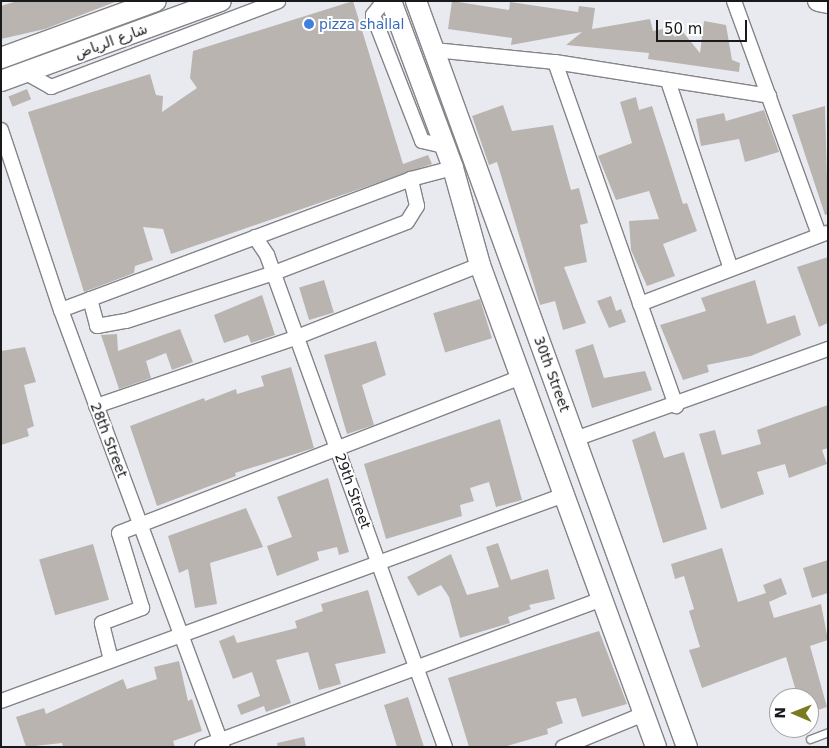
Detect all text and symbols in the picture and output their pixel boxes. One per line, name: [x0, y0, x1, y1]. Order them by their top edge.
scale bar: [659, 10, 750, 42]
place label: pizza shallal: [319, 16, 404, 32]
marker: pizza shallal: [303, 18, 315, 30]
street label: شارع الرياض: [72, 20, 150, 62]
text: 50 m: [664, 20, 702, 38]
street label: 30th Street: [531, 334, 573, 414]
street label: 28th Street: [87, 400, 131, 480]
street label: 29th Street: [332, 451, 374, 531]
north arrow: [769, 688, 819, 738]
text: N: [772, 707, 788, 719]

